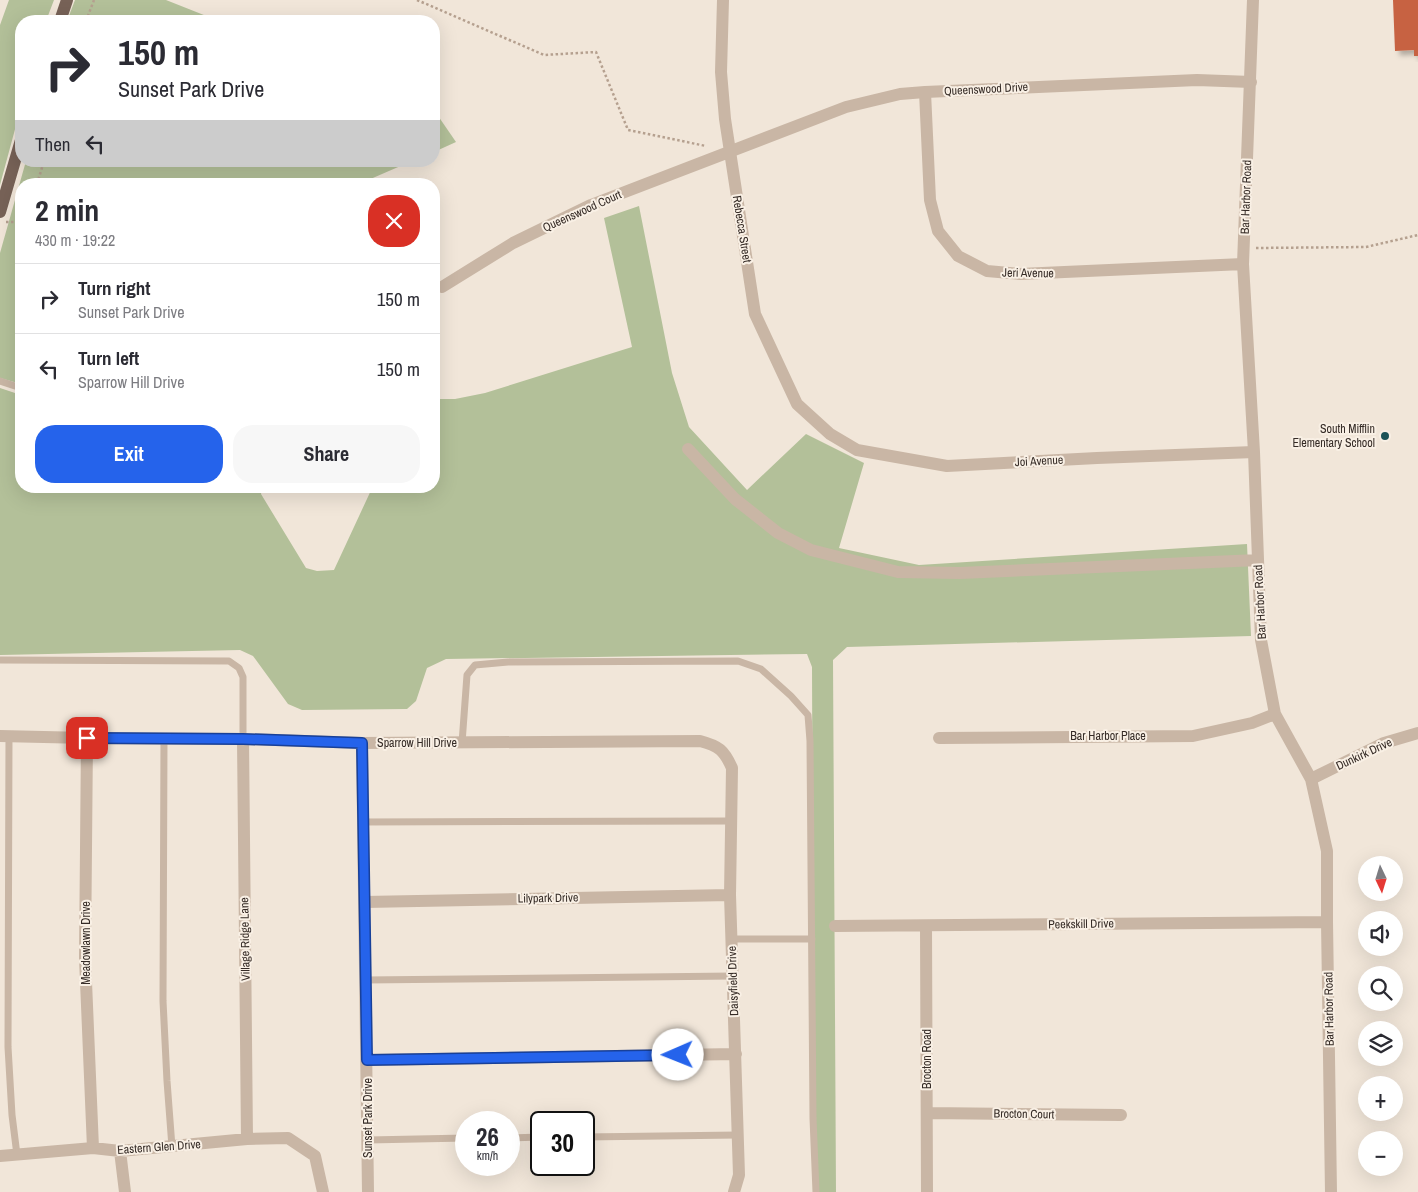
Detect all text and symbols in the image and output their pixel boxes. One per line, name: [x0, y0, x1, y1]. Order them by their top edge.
text: 150 m: [118, 29, 199, 76]
icon: right: [35, 35, 100, 100]
text: Sunset Park Drive: [118, 74, 264, 104]
street label: Queenswood Drive: [944, 79, 1028, 99]
icon: left: [81, 130, 109, 158]
text: Then: [35, 131, 71, 157]
street label: Bar Harbor Road: [1237, 160, 1255, 234]
street label: Queenswood Court: [540, 186, 624, 236]
text: 2 min: [35, 190, 99, 230]
street label: Rebecca Street: [729, 194, 755, 264]
button: close: [368, 195, 420, 247]
text: 430 m · 19:22: [35, 229, 115, 251]
street label: Jeri Avenue: [1002, 265, 1054, 281]
text: Turn right: [78, 275, 150, 301]
icon: right: [35, 285, 63, 313]
text: 150 m: [377, 286, 420, 312]
text: Sunset Park Drive: [78, 301, 184, 323]
text: Turn left: [78, 345, 139, 371]
icon: left: [35, 355, 63, 383]
text: 150 m: [377, 356, 420, 382]
text: Sparrow Hill Drive: [78, 371, 184, 393]
place label: South Mifflin Elementary School: [1292, 421, 1375, 451]
button: Exit: [35, 425, 223, 483]
button: Share: [233, 425, 420, 483]
marker: South Mifflin Elementary School: [1379, 430, 1391, 442]
street label: Joi Avenue: [1014, 452, 1064, 470]
street label: Bar Harbor Road: [1250, 564, 1270, 640]
pin: [66, 717, 108, 759]
icon: arrive: [73, 724, 101, 752]
street label: Bar Harbor Place: [1070, 728, 1146, 744]
street label: Dunkirk Drive: [1333, 734, 1395, 774]
street label: Sparrow Hill Drive: [377, 735, 457, 751]
north arrow: [1358, 856, 1402, 901]
map controls: [1358, 856, 1403, 1176]
street label: Lilypark Drive: [518, 889, 578, 907]
street label: Village Ridge Lane: [236, 897, 254, 981]
street label: Meadowlawn Drive: [78, 901, 94, 985]
button: sound: [1358, 911, 1403, 956]
street label: Peekskill Drive: [1048, 915, 1114, 933]
street label: Daisyfield Drive: [724, 946, 742, 1016]
button: search: [1358, 966, 1403, 1011]
street label: Bar Harbor Road: [1320, 972, 1338, 1046]
button: layers: [1358, 1021, 1403, 1066]
position arrow: [651, 1028, 703, 1080]
street label: Brocton Road: [919, 1029, 935, 1089]
button: +: [1358, 1076, 1403, 1121]
street label: Sunset Park Drive: [360, 1078, 376, 1158]
street label: Brocton Court: [994, 1105, 1055, 1123]
speed limit sign: 30: [530, 1111, 595, 1176]
text: 26: [476, 1120, 499, 1154]
button: −: [1358, 1131, 1403, 1176]
street label: Eastern Glen Drive: [117, 1136, 201, 1158]
text: km/h: [477, 1148, 498, 1164]

